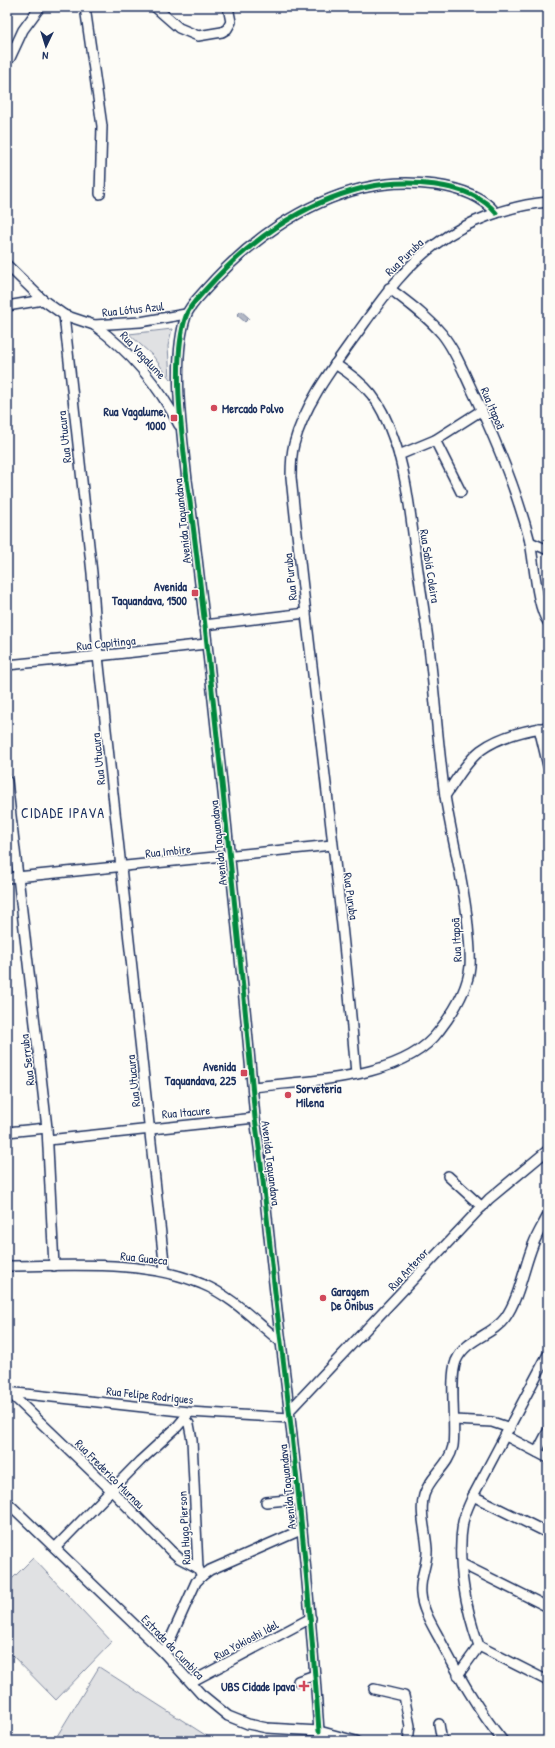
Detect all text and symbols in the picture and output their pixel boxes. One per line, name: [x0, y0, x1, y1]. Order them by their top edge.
north arrow: [26, 26, 66, 66]
text: N: [42, 49, 49, 63]
street label: Rua Puruba: [381, 234, 427, 280]
street label: Rua Lótus Azul: [101, 297, 166, 321]
street label: Rua Vagalume: [116, 327, 170, 383]
street label: Rua Itapoã: [477, 384, 510, 432]
place label: Mercado Polvo: [222, 400, 284, 417]
place label: Rua Vagalume, 1000: [103, 403, 167, 434]
marker: Mercado Polvo: [209, 403, 219, 413]
street label: Rua Utucura: [53, 410, 75, 464]
marker: Rua Vagalume, 1000: [169, 413, 179, 423]
street label: Avenida Taquandava: [169, 477, 195, 564]
street label: Rua Sabiá Coleira: [416, 528, 444, 604]
street label: Rua Puruba: [279, 552, 301, 601]
place label: Avenida Taquandava, 1500: [111, 578, 188, 610]
marker: Avenida Taquandava, 1500: [190, 588, 200, 598]
street label: Rua Capitinga: [76, 631, 137, 655]
street label: Rua Utucura: [87, 732, 109, 786]
street label: Avenida Taquandava: [205, 799, 231, 886]
district label: CIDADE IPAVA: [21, 803, 105, 822]
street label: Rua Imbire: [144, 840, 192, 862]
street label: Rua Puruba: [339, 871, 363, 921]
street label: Rua Itapoã: [446, 917, 466, 962]
street label: Rua Serruba: [15, 1033, 39, 1087]
street label: Rua Utucura: [122, 1054, 144, 1108]
place label: Avenida Taquandava, 225: [164, 1058, 237, 1090]
marker: Avenida Taquandava, 225: [239, 1068, 249, 1078]
place label: Sorveteria Milena: [296, 1080, 342, 1111]
marker: Sorveteria Milena: [283, 1090, 293, 1100]
street label: Rua Itacure: [161, 1101, 211, 1123]
street label: Avenida Taquandava: [257, 1120, 285, 1207]
street label: Rua Antenor: [384, 1244, 432, 1294]
street label: Rua Guaeca: [120, 1247, 169, 1269]
place label: Garagem De Ônibus: [331, 1283, 374, 1314]
marker: Garagem De Ônibus: [318, 1293, 328, 1303]
street label: Rua Felipe Rodrigues: [106, 1382, 195, 1408]
street label: Rua Frederico Murnau: [71, 1435, 149, 1513]
street label: Avenida Taquandava: [274, 1443, 300, 1530]
street label: Rua Hugo Pierson: [174, 1491, 194, 1565]
street label: Estrada da Cumbica: [138, 1611, 209, 1683]
street label: Rua Yokioshi Idel: [211, 1615, 282, 1664]
place label: UBS Cidade Ipava: [221, 1678, 295, 1696]
marker: UBS Cidade Ipava: [298, 1680, 310, 1692]

